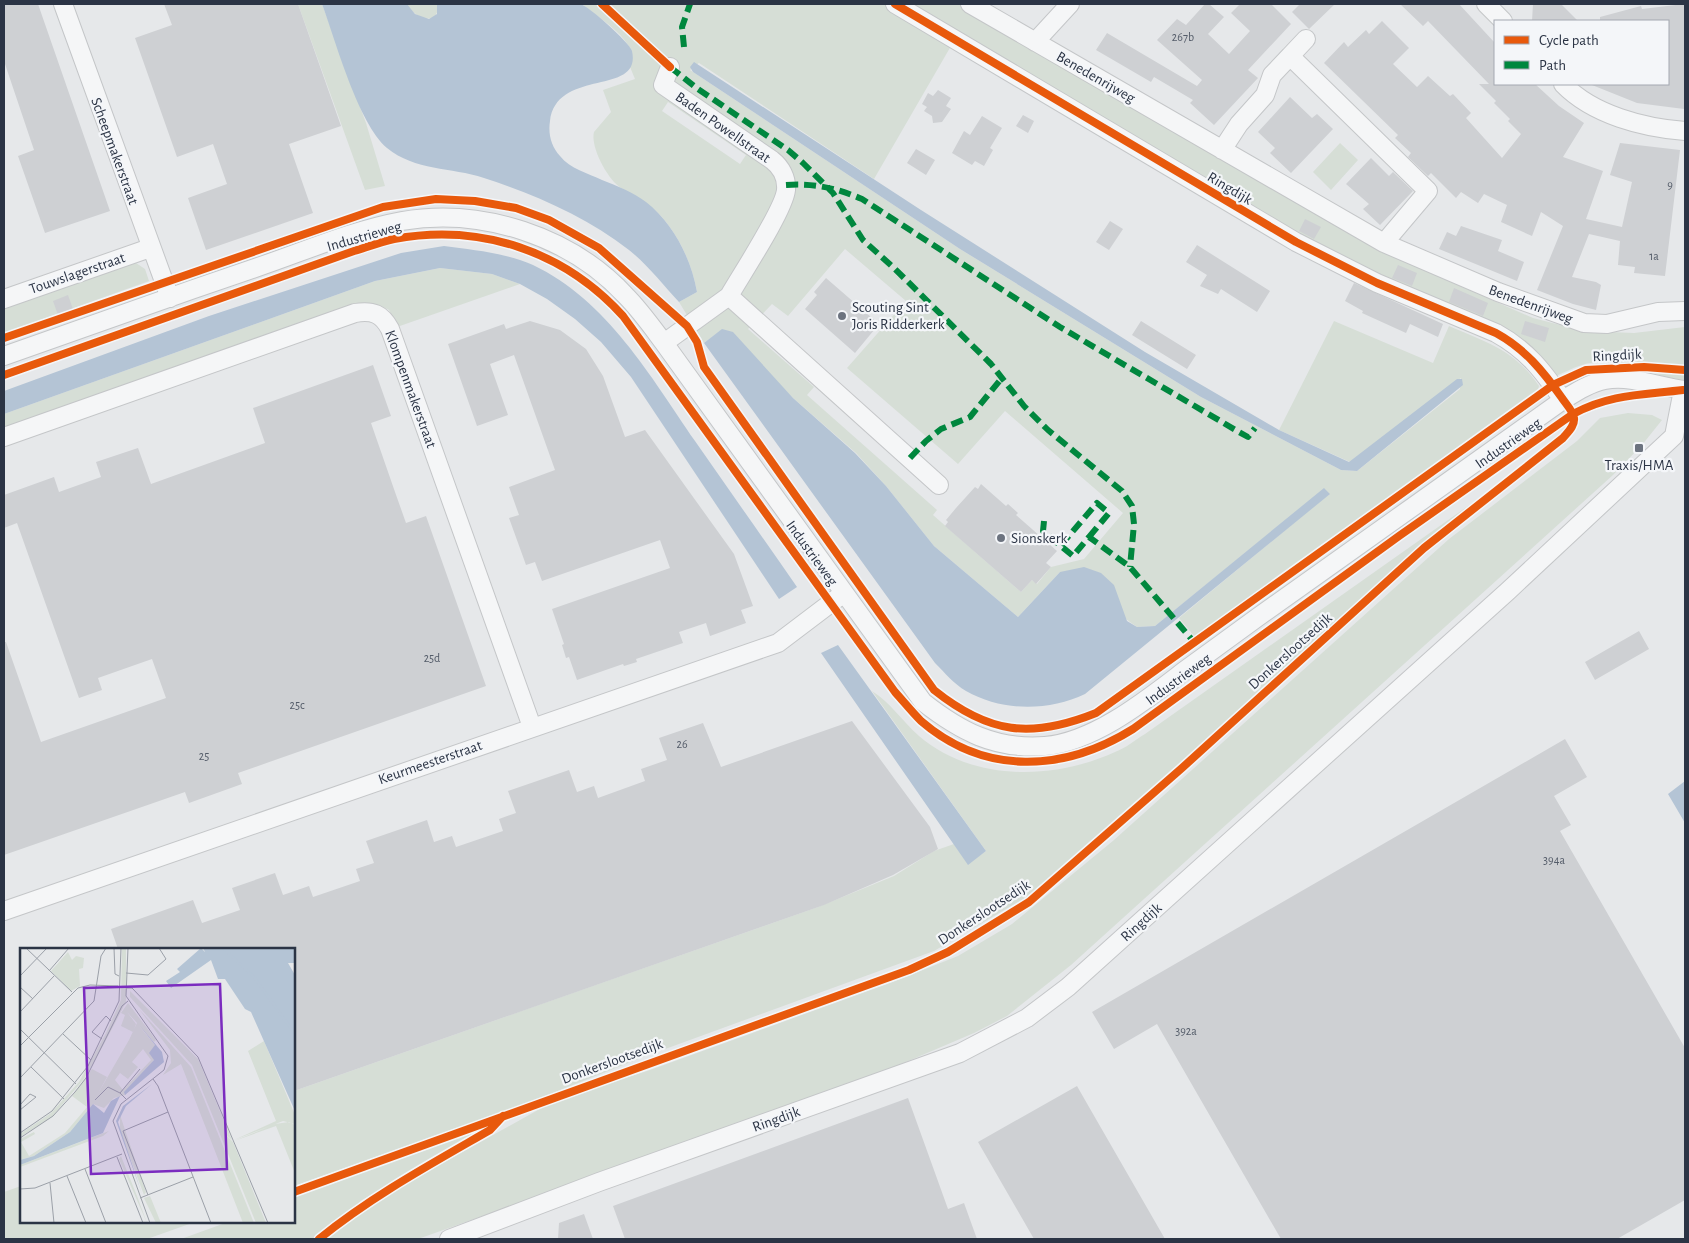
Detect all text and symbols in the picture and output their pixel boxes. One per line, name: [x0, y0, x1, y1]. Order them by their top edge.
legend: [1494, 20, 1669, 85]
house number: 267b: [1172, 31, 1194, 43]
text: Cycle path: [1539, 33, 1599, 48]
street label: Benedenrijweg: [1054, 49, 1138, 106]
text: Path: [1539, 58, 1566, 73]
street label: Baden Powellstraat: [672, 89, 773, 166]
street label: Scheepmakerstraat: [88, 96, 141, 207]
street label: Ringdijk: [1205, 169, 1255, 208]
house number: 9: [1667, 179, 1673, 191]
street label: Industrieweg: [325, 219, 404, 254]
street label: Touwslagerstraat: [27, 250, 127, 297]
house number: 1a: [1649, 250, 1659, 262]
street label: Benedenrijweg: [1487, 282, 1575, 327]
place label: Scouting Sint Joris Ridderkerk: [852, 300, 945, 332]
marker: Scouting Sint Joris Ridderkerk: [836, 310, 848, 322]
street label: Klompenmakerstraat: [382, 328, 439, 450]
street label: Ringdijk: [1592, 347, 1642, 364]
street label: Industrieweg: [1473, 415, 1545, 472]
marker: Traxis/HMA: [1633, 442, 1645, 454]
place label: Traxis/HMA: [1605, 458, 1674, 473]
street label: Industrieweg: [783, 518, 841, 589]
place label: Sionskerk: [1011, 531, 1068, 546]
marker: Sionskerk: [995, 532, 1007, 544]
street label: Donkerslootsedijk: [1246, 610, 1335, 693]
street label: Industrieweg: [1143, 650, 1214, 708]
house number: 25d: [424, 652, 440, 664]
house number: 25c: [289, 699, 305, 711]
street label: Keurmeesterstraat: [376, 738, 484, 787]
house number: 26: [676, 738, 688, 750]
house number: 25: [199, 750, 209, 762]
house number: 394a: [1543, 854, 1565, 866]
street label: Donkerslootsedijk: [936, 877, 1033, 948]
street label: Ringdijk: [1118, 900, 1165, 944]
inset map: [20, 948, 295, 1223]
house number: 392a: [1175, 1025, 1197, 1037]
street label: Donkerslootsedijk: [560, 1036, 665, 1087]
street label: Ringdijk: [750, 1104, 802, 1135]

